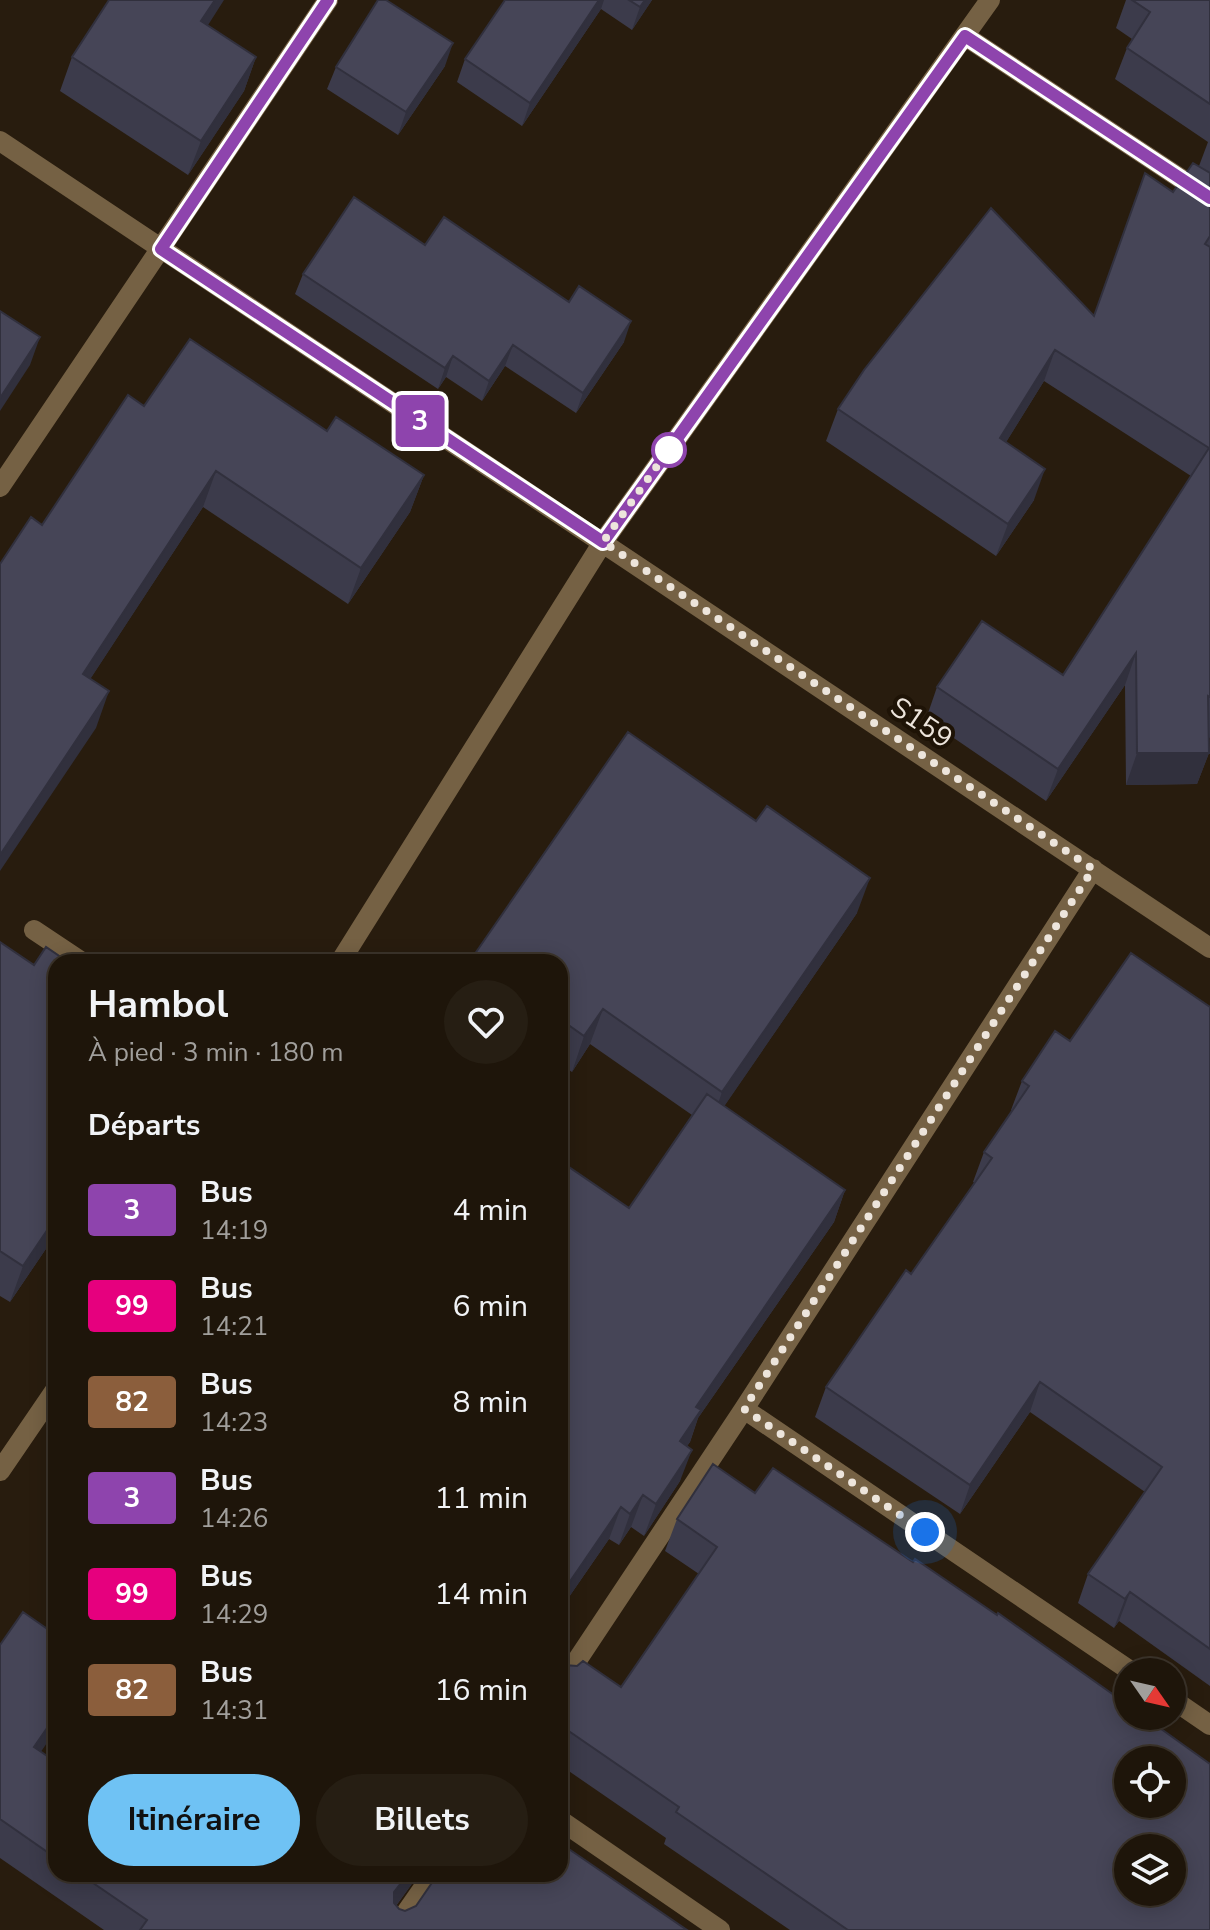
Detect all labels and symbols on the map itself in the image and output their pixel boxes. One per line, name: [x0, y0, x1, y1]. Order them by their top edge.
line badge: 3: [394, 395, 446, 447]
unlabelled marker: [652, 433, 686, 467]
street label: S159: [883, 688, 960, 757]
your location: [905, 1512, 945, 1552]
north arrow: [1114, 1658, 1186, 1730]

